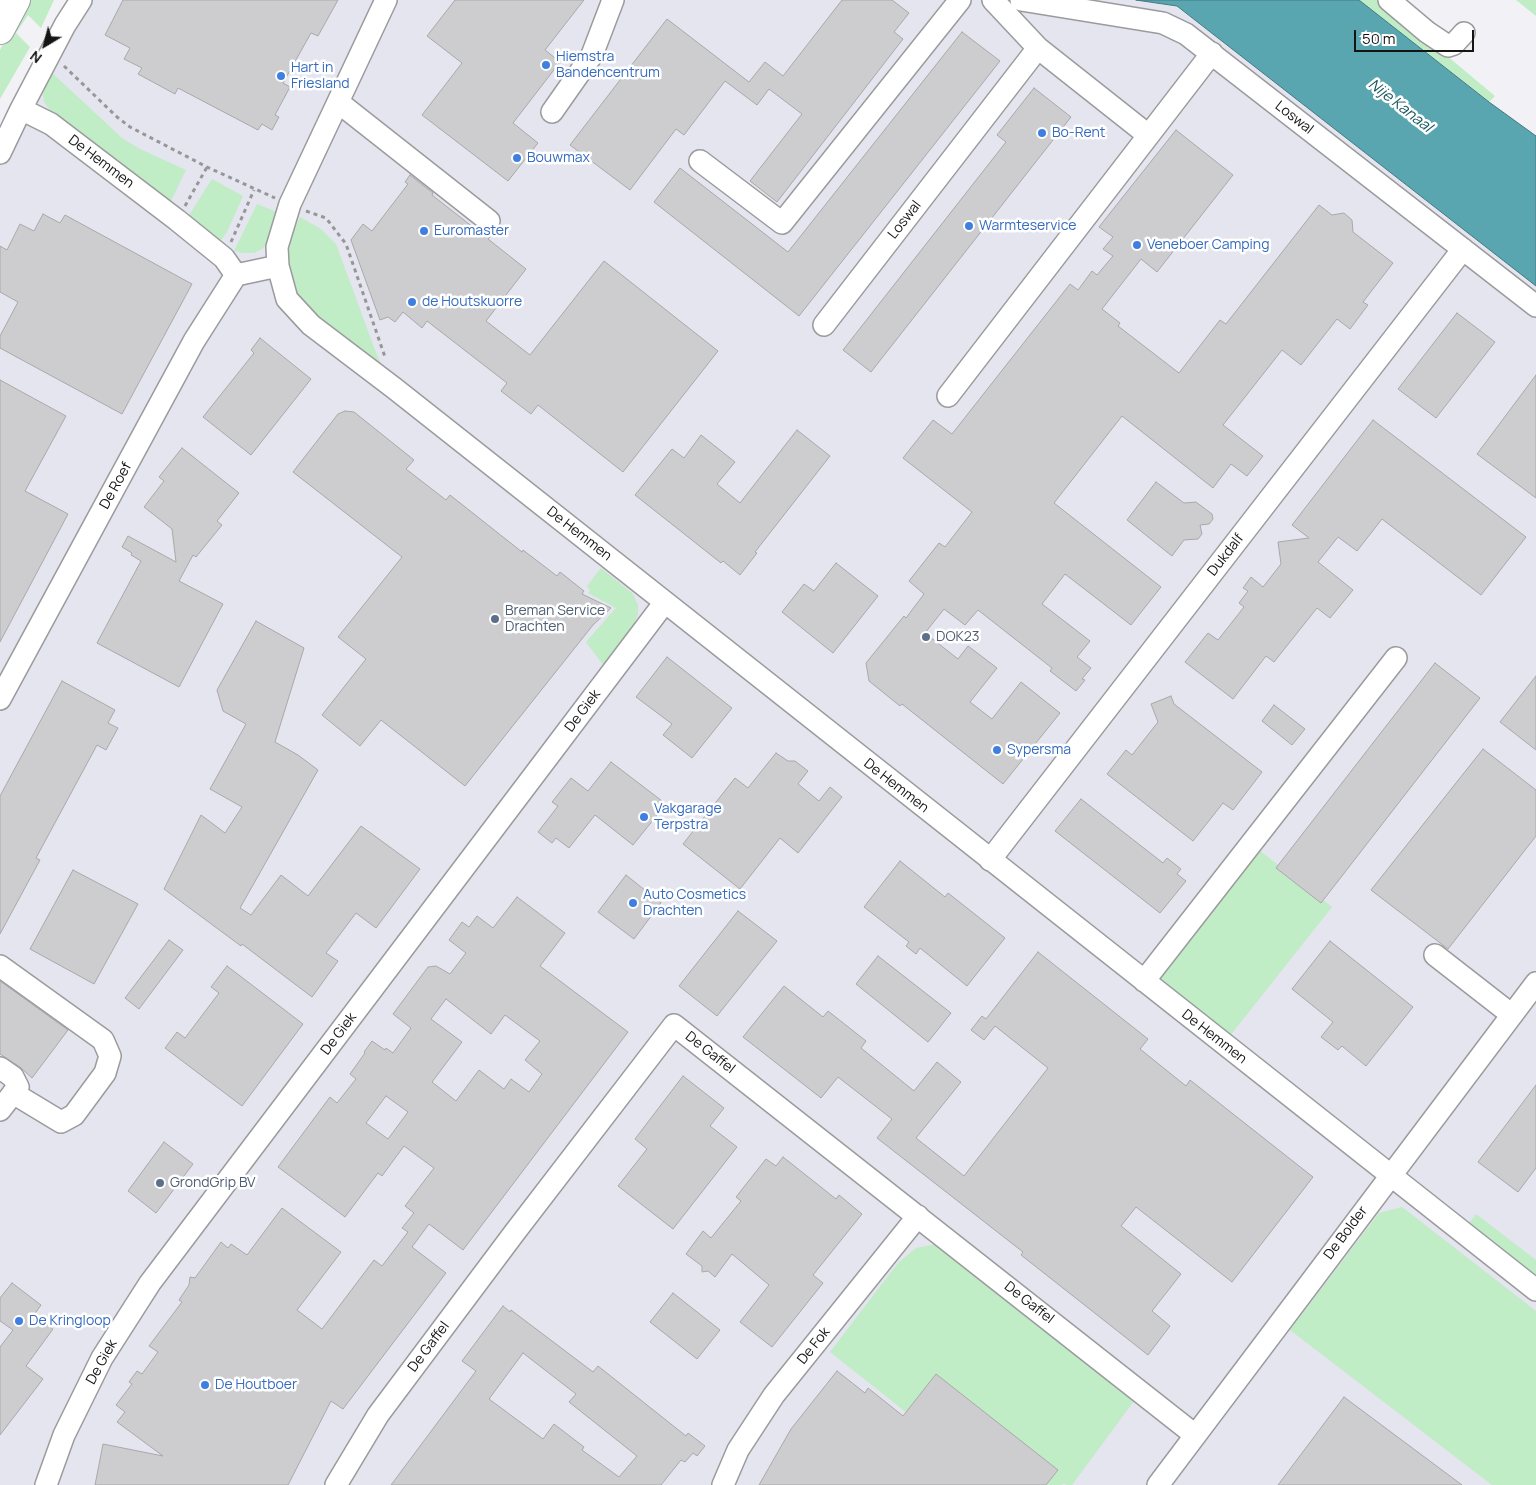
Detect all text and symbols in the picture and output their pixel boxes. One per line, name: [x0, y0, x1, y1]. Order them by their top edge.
north arrow: [20, 20, 70, 70]
scale bar: [1356, 20, 1476, 52]
text: 50 m: [1362, 28, 1396, 49]
text: N: [26, 47, 45, 68]
place label: Hiemstra Bandencentrum: [556, 49, 660, 82]
marker: Hiemstra Bandencentrum: [540, 59, 552, 71]
place label: Hart in Friesland: [291, 60, 350, 92]
marker: Hart in Friesland: [275, 70, 287, 82]
water label: Nije Kanaal: [1365, 76, 1435, 136]
street label: Loswal: [1272, 98, 1316, 138]
place label: Bo-Rent: [1052, 125, 1105, 141]
marker: Bo-Rent: [1036, 127, 1048, 139]
street label: De Hemmen: [65, 132, 137, 192]
place label: Bouwmax: [527, 150, 590, 166]
marker: Bouwmax: [511, 152, 523, 164]
street label: Loswal: [885, 198, 925, 242]
place label: Warmteservice: [979, 218, 1076, 234]
marker: Warmteservice: [963, 220, 975, 232]
place label: Euromaster: [434, 223, 509, 239]
marker: Euromaster: [418, 225, 430, 237]
place label: Veneboer Camping: [1147, 237, 1269, 253]
marker: Veneboer Camping: [1131, 239, 1143, 251]
place label: de Houtskuorre: [422, 294, 522, 310]
marker: de Houtskuorre: [406, 296, 418, 308]
street label: De Roef: [96, 460, 136, 512]
street label: De Hemmen: [543, 503, 615, 565]
street label: Dukdalf: [1204, 531, 1248, 579]
place label: Breman Service Drachten: [505, 603, 605, 636]
marker: Breman Service Drachten: [489, 613, 501, 625]
place label: DOK23: [936, 629, 980, 645]
marker: DOK23: [920, 631, 932, 643]
street label: De Giek: [562, 687, 604, 735]
place label: Sypersma: [1007, 742, 1071, 758]
marker: Sypersma: [991, 744, 1003, 756]
street label: De Hemmen: [860, 755, 932, 817]
place label: Vakgarage Terpstra: [654, 801, 722, 834]
marker: Vakgarage Terpstra: [638, 811, 650, 823]
place label: Auto Cosmetics Drachten: [643, 887, 746, 920]
marker: Auto Cosmetics Drachten: [627, 897, 639, 909]
street label: De Hemmen: [1178, 1006, 1250, 1068]
street label: De Giek: [318, 1010, 360, 1058]
street label: De Gaffel: [682, 1028, 738, 1078]
place label: GrondGrip BV: [170, 1175, 256, 1191]
marker: GrondGrip BV: [154, 1177, 166, 1189]
street label: De Bolder: [1321, 1203, 1371, 1263]
street label: De Gaffel: [1001, 1278, 1057, 1328]
place label: De Kringloop: [29, 1313, 111, 1329]
marker: De Kringloop: [13, 1315, 25, 1327]
street label: De Gaffel: [405, 1319, 453, 1375]
street label: De Fok: [794, 1324, 834, 1368]
street label: De Giek: [83, 1337, 121, 1387]
place label: De Houtboer: [215, 1377, 297, 1393]
marker: De Houtboer: [199, 1379, 211, 1391]

